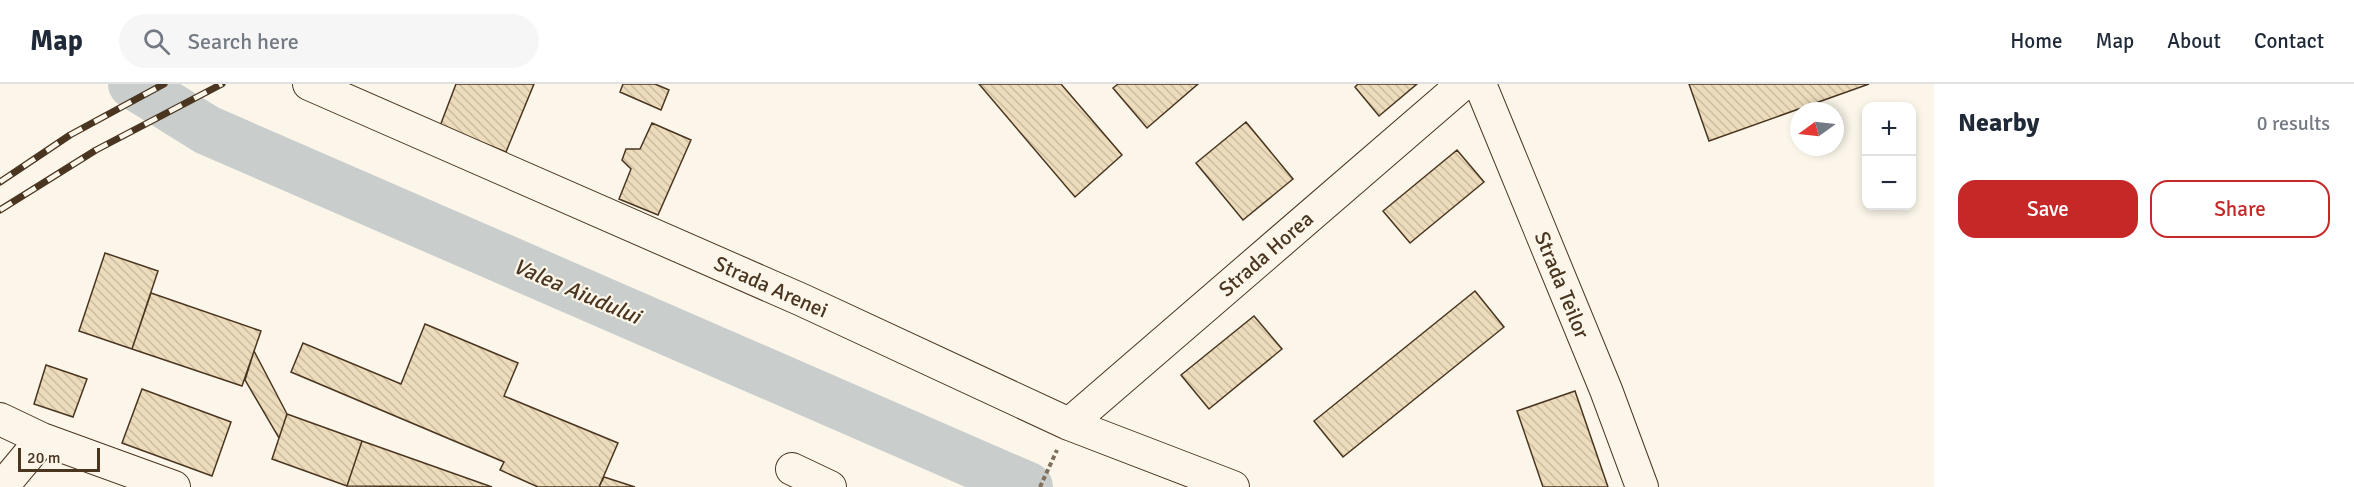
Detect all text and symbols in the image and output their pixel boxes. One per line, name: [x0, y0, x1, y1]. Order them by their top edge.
search box: [119, 14, 539, 68]
text: Map: [30, 24, 83, 58]
icon: search: [140, 25, 173, 58]
text: Search here: [188, 28, 299, 55]
text: Home: [2010, 28, 2063, 54]
text: Map: [2096, 28, 2134, 54]
text: About: [2167, 28, 2221, 54]
text: Contact: [2254, 28, 2324, 54]
north arrow: [1790, 102, 1844, 156]
map controls: [1862, 102, 1916, 210]
button: +: [1862, 102, 1916, 156]
text: Nearby: [1958, 107, 2039, 139]
text: 0 results: [2257, 111, 2330, 136]
button: −: [1862, 156, 1916, 210]
button: Save: [1958, 180, 2138, 238]
button: Share: [2150, 180, 2330, 238]
street label: Strada Horea: [1213, 206, 1319, 302]
street label: Strada Teilor: [1529, 228, 1595, 342]
street label: Strada Arenei: [710, 250, 832, 324]
water label: Valea Aiudului: [509, 252, 646, 331]
scale bar: [18, 445, 100, 472]
text: 20 m: [27, 448, 61, 468]

